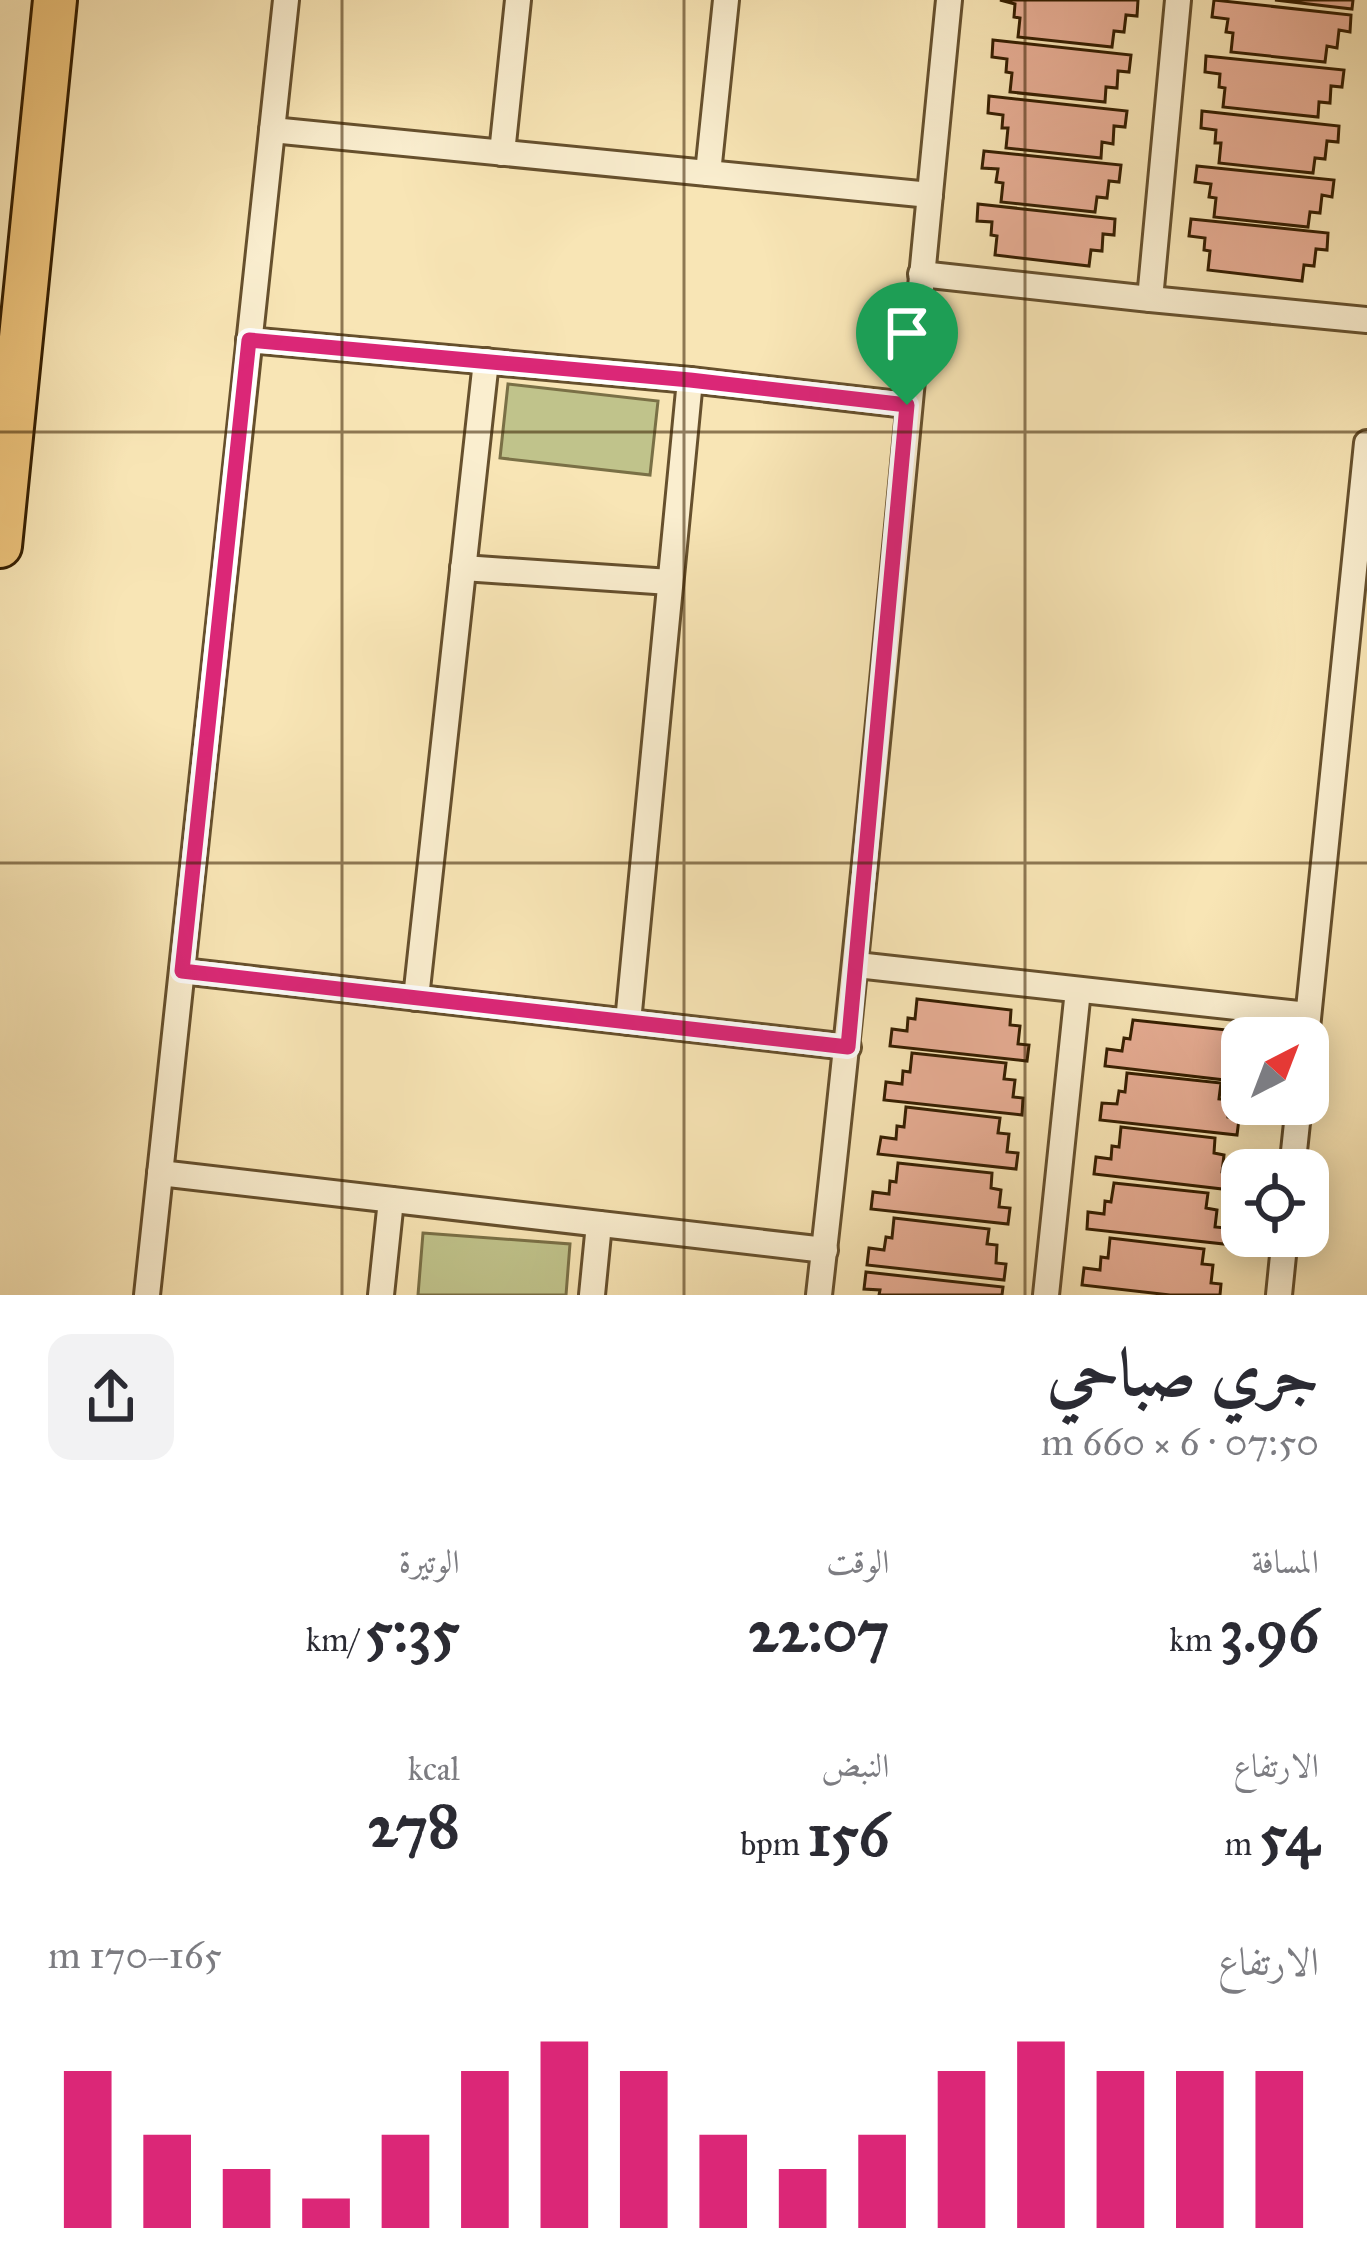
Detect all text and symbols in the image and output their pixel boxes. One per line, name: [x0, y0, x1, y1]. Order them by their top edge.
pin: [856, 282, 958, 405]
icon: arrive: [874, 300, 940, 366]
north arrow: [1221, 1017, 1329, 1125]
map controls: [1221, 1017, 1329, 1257]
button: locate: [1221, 1149, 1329, 1257]
text: جري صباحي: [1047, 1332, 1319, 1413]
button: share: [48, 1334, 174, 1460]
text: 07:50 · 6 × 660 m: [1041, 1418, 1319, 1466]
text: الوتيرة: [399, 1542, 460, 1582]
text: الوقت: [826, 1542, 889, 1582]
text: المسافة: [1252, 1542, 1319, 1582]
text: 5:35: [365, 1594, 460, 1667]
text: 22:07: [748, 1594, 889, 1667]
text: 3.96: [1220, 1594, 1319, 1667]
text: /km: [306, 1620, 365, 1660]
text: km: [1169, 1620, 1220, 1660]
text: النبض: [821, 1746, 889, 1786]
text: الارتفاع: [1233, 1746, 1319, 1786]
text: kcal: [408, 1749, 460, 1789]
text: 278: [368, 1789, 460, 1862]
text: 156: [807, 1798, 889, 1871]
text: 54: [1259, 1798, 1319, 1871]
text: bpm: [740, 1824, 807, 1864]
text: m: [1224, 1824, 1259, 1864]
text: 165–170 m: [48, 1931, 222, 1979]
text: الارتفاع: [1218, 1938, 1319, 1986]

